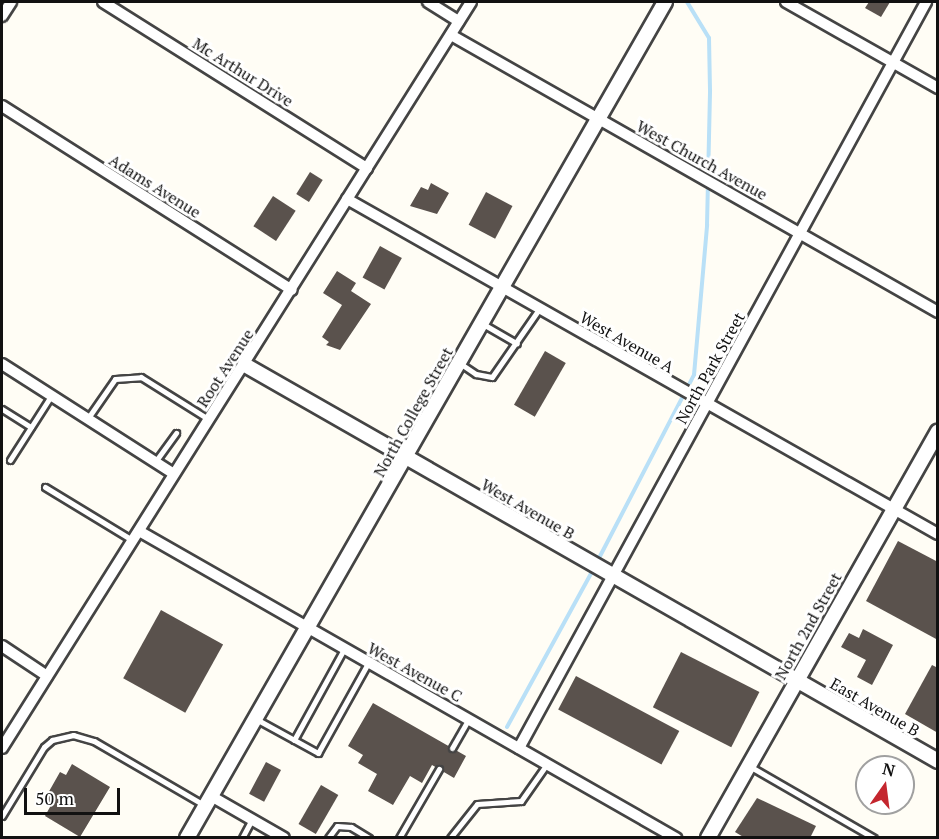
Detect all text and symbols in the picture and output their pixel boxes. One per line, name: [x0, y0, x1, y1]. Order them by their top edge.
street label: Mc Arthur Drive: [189, 33, 297, 111]
street label: West Church Avenue: [633, 116, 771, 204]
street label: Adams Avenue: [105, 150, 205, 222]
street label: West Avenue A: [576, 307, 678, 377]
street label: North Park Street: [671, 309, 749, 427]
street label: Root Avenue: [193, 325, 257, 411]
street label: North College Street: [369, 344, 457, 480]
street label: West Avenue B: [478, 474, 578, 544]
street label: North 2nd Street: [771, 569, 845, 683]
street label: West Avenue C: [364, 638, 466, 706]
street label: East Avenue B: [827, 674, 923, 740]
north arrow: [855, 755, 915, 815]
text: N: [880, 757, 897, 782]
scale bar: [27, 776, 123, 814]
text: 50 m: [35, 786, 74, 810]

